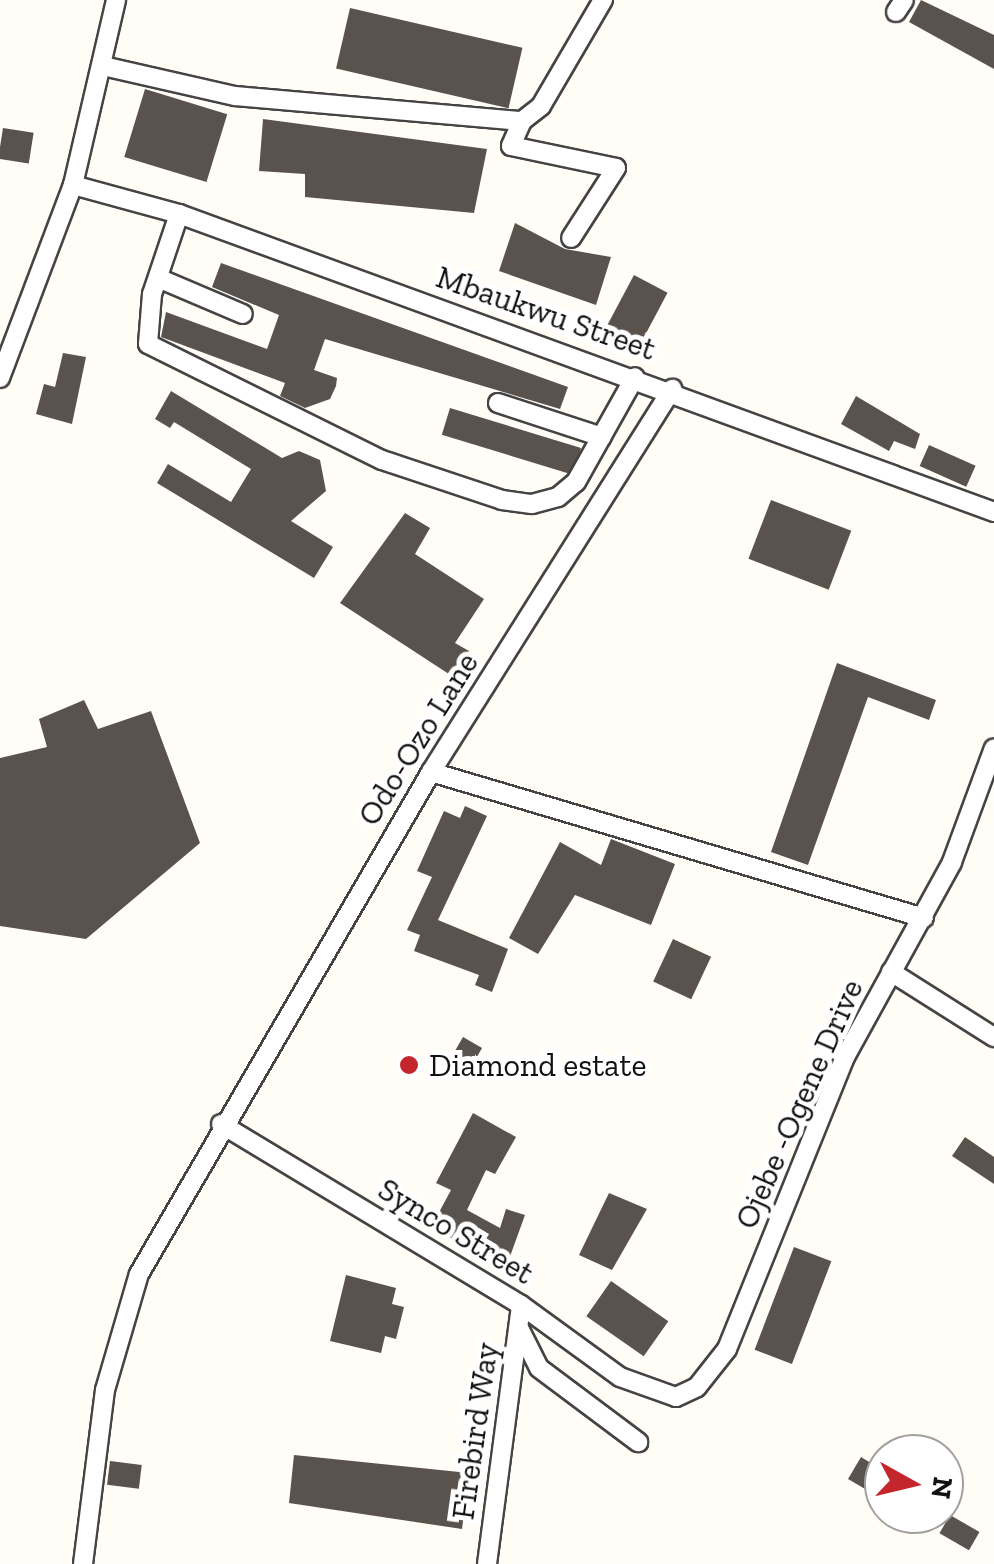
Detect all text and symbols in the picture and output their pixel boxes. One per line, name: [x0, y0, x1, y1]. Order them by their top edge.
street label: Mbaukwu Street: [431, 258, 661, 368]
street label: Odo-Ozo Lane: [350, 645, 486, 833]
street label: Ojebe -Ogene Drive: [727, 973, 871, 1235]
place label: Diamond estate: [429, 1046, 646, 1084]
marker: Diamond estate: [398, 1054, 420, 1076]
street label: Synco Street: [371, 1170, 541, 1292]
street label: Firebird Way: [444, 1340, 506, 1522]
north arrow: [864, 1434, 964, 1534]
text: N: [924, 1475, 960, 1501]

